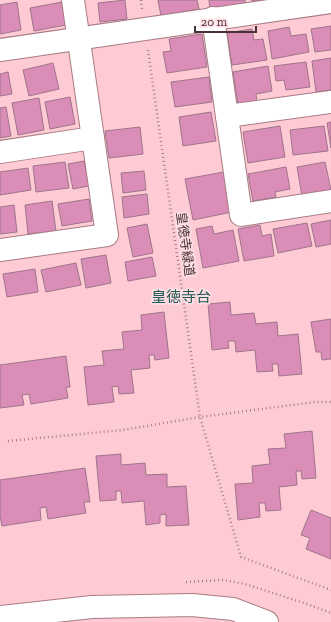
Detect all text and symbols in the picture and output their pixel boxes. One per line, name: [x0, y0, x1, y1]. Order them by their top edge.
scale bar: [195, 8, 256, 34]
text: 20 m: [201, 15, 228, 29]
street label: 皇徳寺緑道: [174, 211, 197, 277]
district label: 皇徳寺台: [151, 288, 211, 306]

